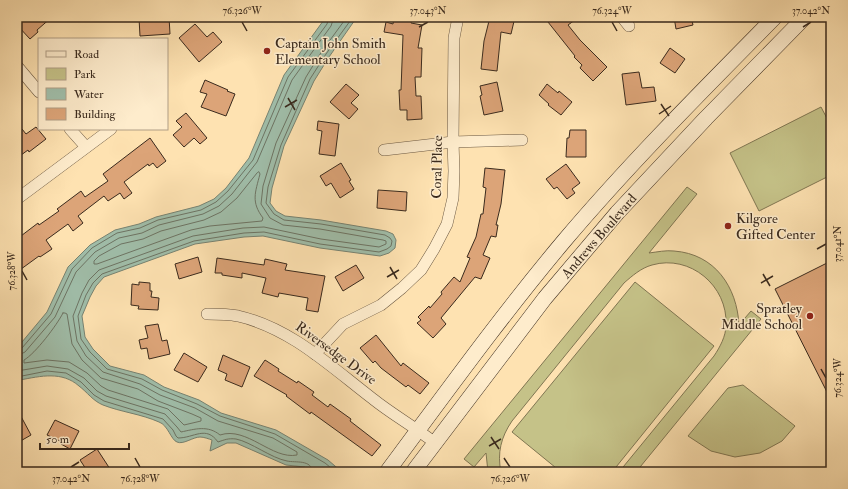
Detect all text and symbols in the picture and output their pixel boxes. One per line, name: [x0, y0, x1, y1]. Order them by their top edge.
text: 76.326°W: [222, 5, 262, 17]
text: 37.043°N: [410, 5, 447, 17]
text: 76.324°W: [592, 5, 633, 17]
text: 37.042°N: [792, 5, 830, 17]
place label: Captain John Smith Elementary School: [275, 35, 387, 69]
legend: [38, 38, 168, 130]
marker: Captain John Smith Elementary School: [262, 46, 272, 56]
text: Road: [74, 47, 99, 62]
text: Park: [74, 67, 96, 82]
text: Water: [73, 87, 104, 102]
text: Building: [74, 107, 117, 122]
street label: Coral Place: [428, 135, 446, 199]
street label: Andrews Boulevard: [557, 190, 640, 283]
place label: Kilgore Gifted Center: [736, 210, 816, 243]
marker: Kilgore Gifted Center: [723, 221, 733, 231]
text: 37.041°N: [832, 226, 844, 262]
text: 76.328°W: [6, 251, 18, 290]
place label: Spratley Middle School: [721, 300, 803, 333]
marker: Spratley Middle School: [805, 311, 815, 321]
street label: Riversedge Drive: [292, 318, 380, 388]
text: 76.324°W: [832, 357, 844, 398]
scale bar: [40, 425, 129, 451]
text: 50 m: [46, 432, 70, 447]
text: 37.042°N: [52, 473, 90, 485]
text: 76.328°W: [121, 473, 160, 485]
text: 76.326°W: [490, 473, 530, 485]

